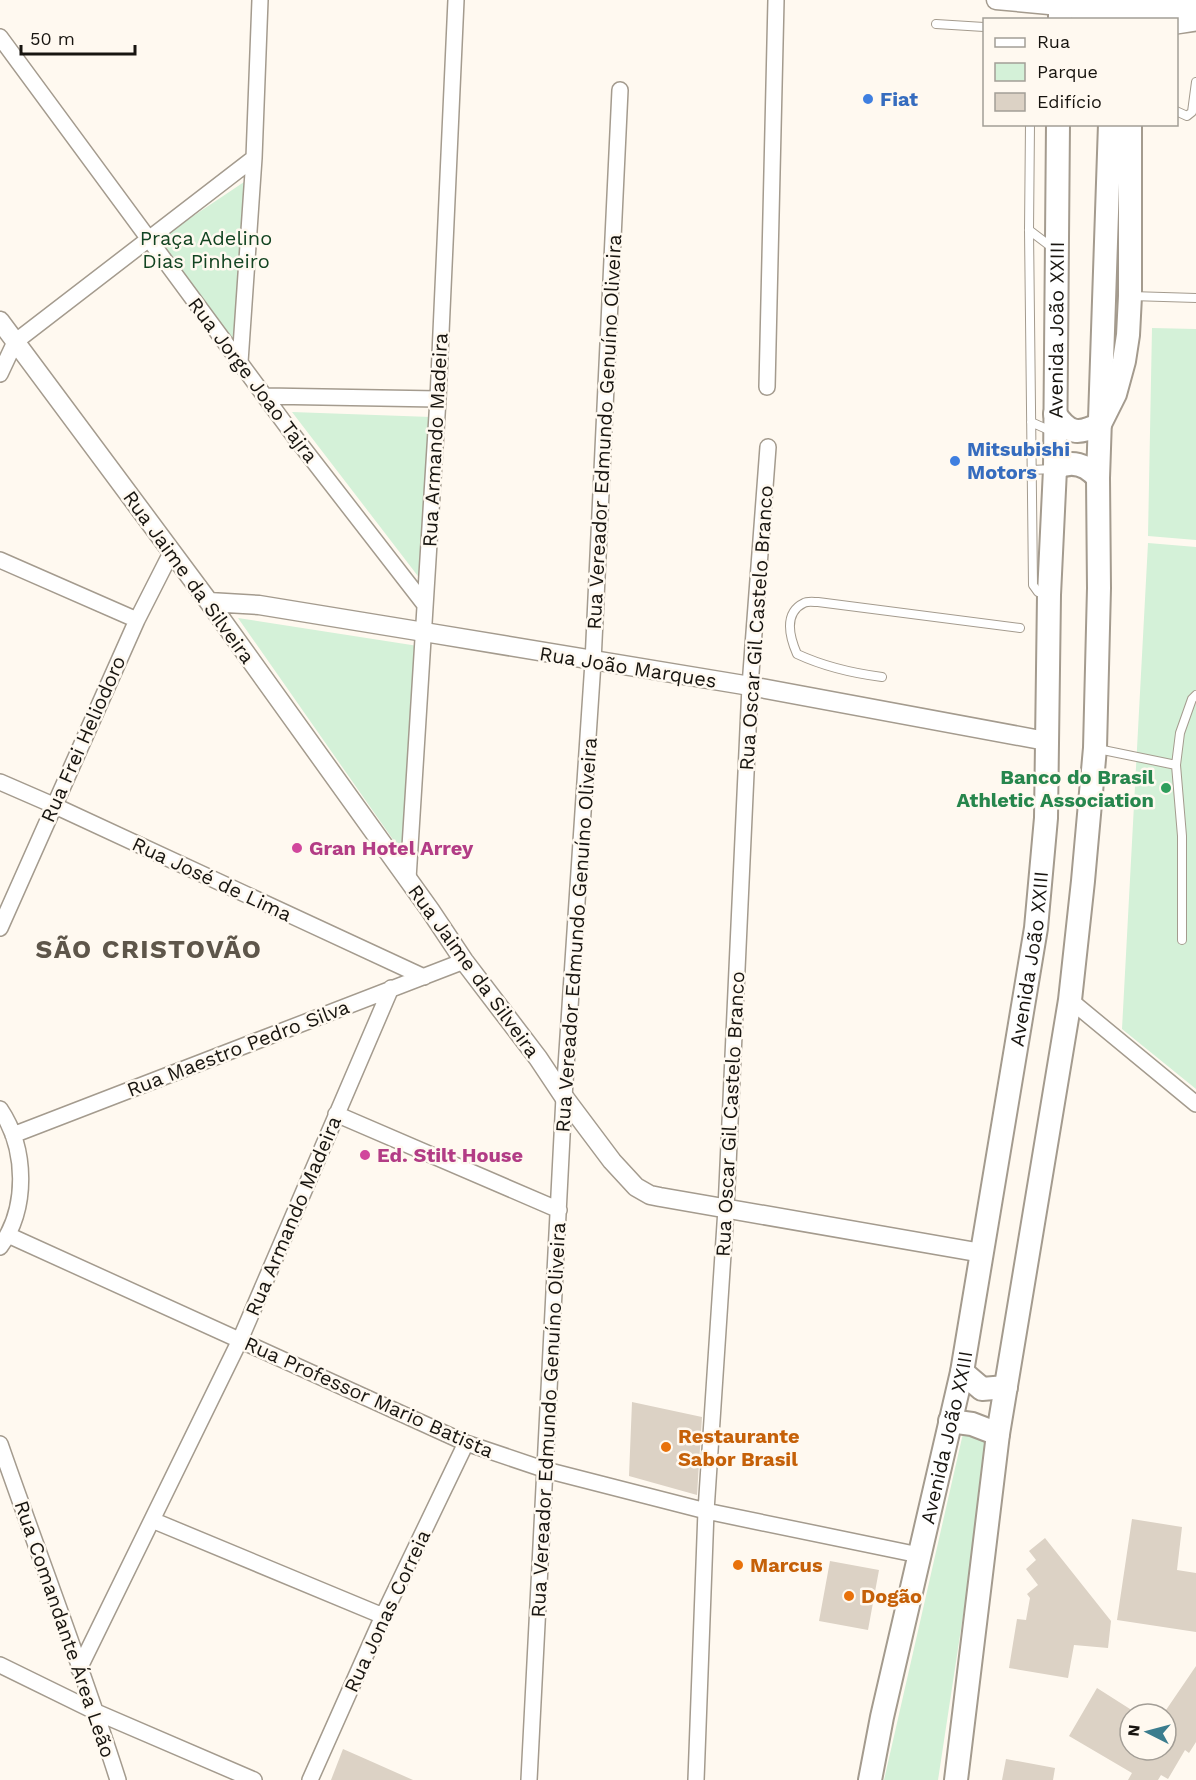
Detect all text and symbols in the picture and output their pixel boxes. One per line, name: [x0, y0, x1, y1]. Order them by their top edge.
scale bar: [21, 18, 135, 56]
legend: [983, 18, 1178, 126]
text: 50 m: [30, 28, 75, 49]
text: Rua: [1037, 31, 1070, 52]
text: Parque: [1037, 61, 1098, 82]
place label: Fiat: [880, 87, 918, 111]
text: Edifício: [1037, 91, 1102, 112]
marker: Fiat: [861, 92, 875, 106]
park label: Praça Adelino Dias Pinheiro: [140, 226, 272, 273]
street label: Rua Vereador Edmundo Genuíno Oliveira: [582, 234, 626, 630]
street label: Avenida João XXIII: [1043, 241, 1069, 419]
street label: Rua Jorge Joao Tajra: [183, 293, 323, 467]
street label: Rua Armando Madeira: [417, 332, 453, 548]
place label: Mitsubishi Motors: [967, 437, 1070, 484]
marker: Mitsubishi Motors: [948, 454, 962, 468]
street label: Rua Oscar Gil Castelo Branco: [734, 485, 778, 771]
street label: Rua Jaime da Silveira: [118, 486, 260, 668]
street label: Rua João Marques: [538, 641, 718, 693]
street label: Rua Frei Heliodoro: [35, 652, 131, 826]
street label: Rua Vereador Edmundo Genuíno Oliveira: [550, 737, 602, 1133]
place label: Banco do Brasil Athletic Association: [956, 765, 1154, 812]
marker: Banco do Brasil Athletic Association: [1159, 781, 1173, 795]
street label: Rua José de Lima: [128, 832, 296, 926]
place label: Gran Hotel Arrey: [309, 836, 474, 860]
marker: Gran Hotel Arrey: [290, 841, 304, 855]
street label: Avenida João XXIII: [1004, 870, 1053, 1048]
street label: Rua Jaime da Silveira: [403, 880, 545, 1062]
district label: SÃO CRISTOVÃO: [35, 934, 263, 964]
street label: Rua Oscar Gil Castelo Branco: [711, 971, 749, 1257]
street label: Rua Maestro Pedro Silva: [123, 994, 353, 1102]
street label: Rua Armando Madeira: [240, 1113, 346, 1319]
place label: Ed. Stilt House: [377, 1143, 523, 1167]
marker: Ed. Stilt House: [358, 1148, 372, 1162]
street label: Rua Vereador Edmundo Genuíno Oliveira: [526, 1222, 570, 1618]
street label: Rua Professor Mario Batista: [241, 1331, 497, 1463]
street label: Avenida João XXIII: [915, 1349, 977, 1526]
place label: Restaurante Sabor Brasil: [678, 1424, 799, 1471]
marker: Restaurante Sabor Brasil: [659, 1440, 673, 1454]
street label: Rua Comandante Área Leão: [10, 1497, 120, 1761]
street label: Rua Jonas Correia: [339, 1526, 435, 1696]
place label: Marcus: [750, 1553, 823, 1577]
marker: Marcus: [731, 1558, 745, 1572]
place label: Dogão: [861, 1584, 922, 1608]
marker: Dogão: [842, 1589, 856, 1603]
north arrow: [1118, 1702, 1178, 1762]
text: N: [1124, 1724, 1144, 1737]

